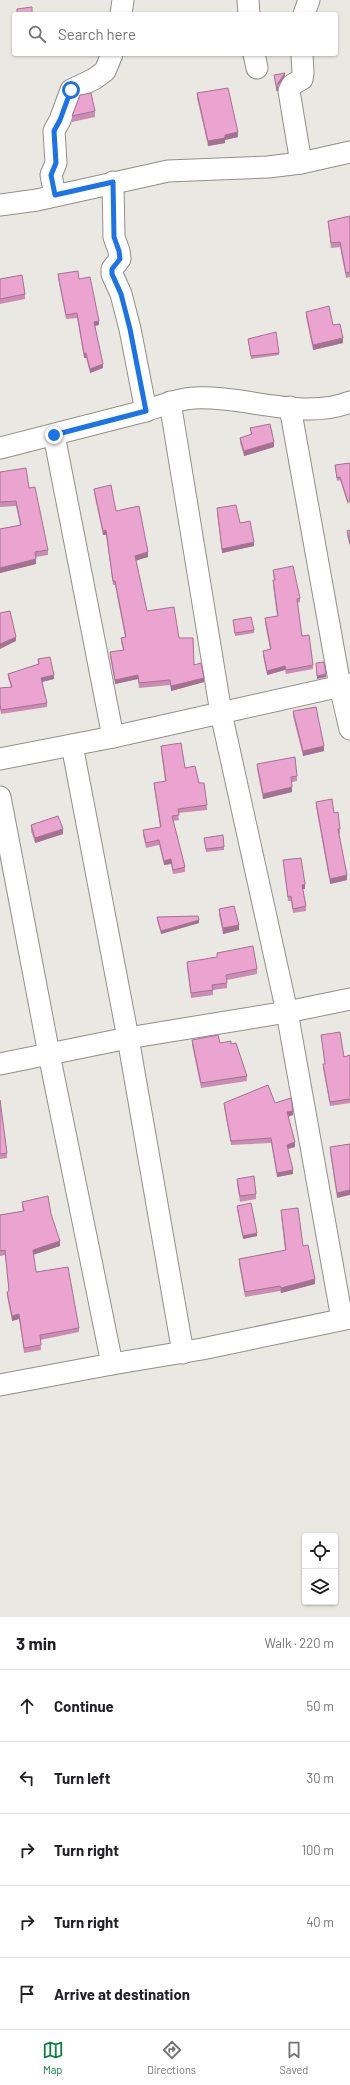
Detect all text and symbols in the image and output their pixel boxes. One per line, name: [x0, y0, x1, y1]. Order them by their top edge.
search box: [12, 12, 338, 56]
icon: search: [26, 23, 48, 45]
text: Search here: [58, 25, 136, 43]
route start: [62, 81, 80, 99]
route end: [45, 426, 63, 444]
map controls: [302, 1533, 338, 1605]
button: locate: [302, 1533, 338, 1569]
button: layers: [302, 1569, 338, 1605]
text: 3 min: [16, 1633, 56, 1653]
text: Walk · 220 m: [264, 1635, 334, 1651]
icon: ahead: [16, 1695, 38, 1717]
text: Continue: [54, 1697, 114, 1715]
text: 50 m: [307, 1698, 334, 1714]
icon: left: [16, 1767, 38, 1789]
text: Turn left: [54, 1769, 110, 1787]
text: 30 m: [307, 1770, 334, 1786]
icon: right: [16, 1839, 38, 1861]
text: Turn right: [54, 1841, 119, 1859]
text: 100 m: [301, 1842, 334, 1858]
icon: right: [16, 1911, 38, 1933]
text: Turn right: [54, 1913, 119, 1931]
text: 40 m: [306, 1914, 334, 1930]
icon: arrive: [16, 1983, 38, 2005]
text: Arrive at destination: [54, 1985, 190, 2003]
tab: Map: [42, 2039, 64, 2076]
tab: Directions: [147, 2039, 196, 2076]
tab: Saved: [279, 2039, 308, 2076]

